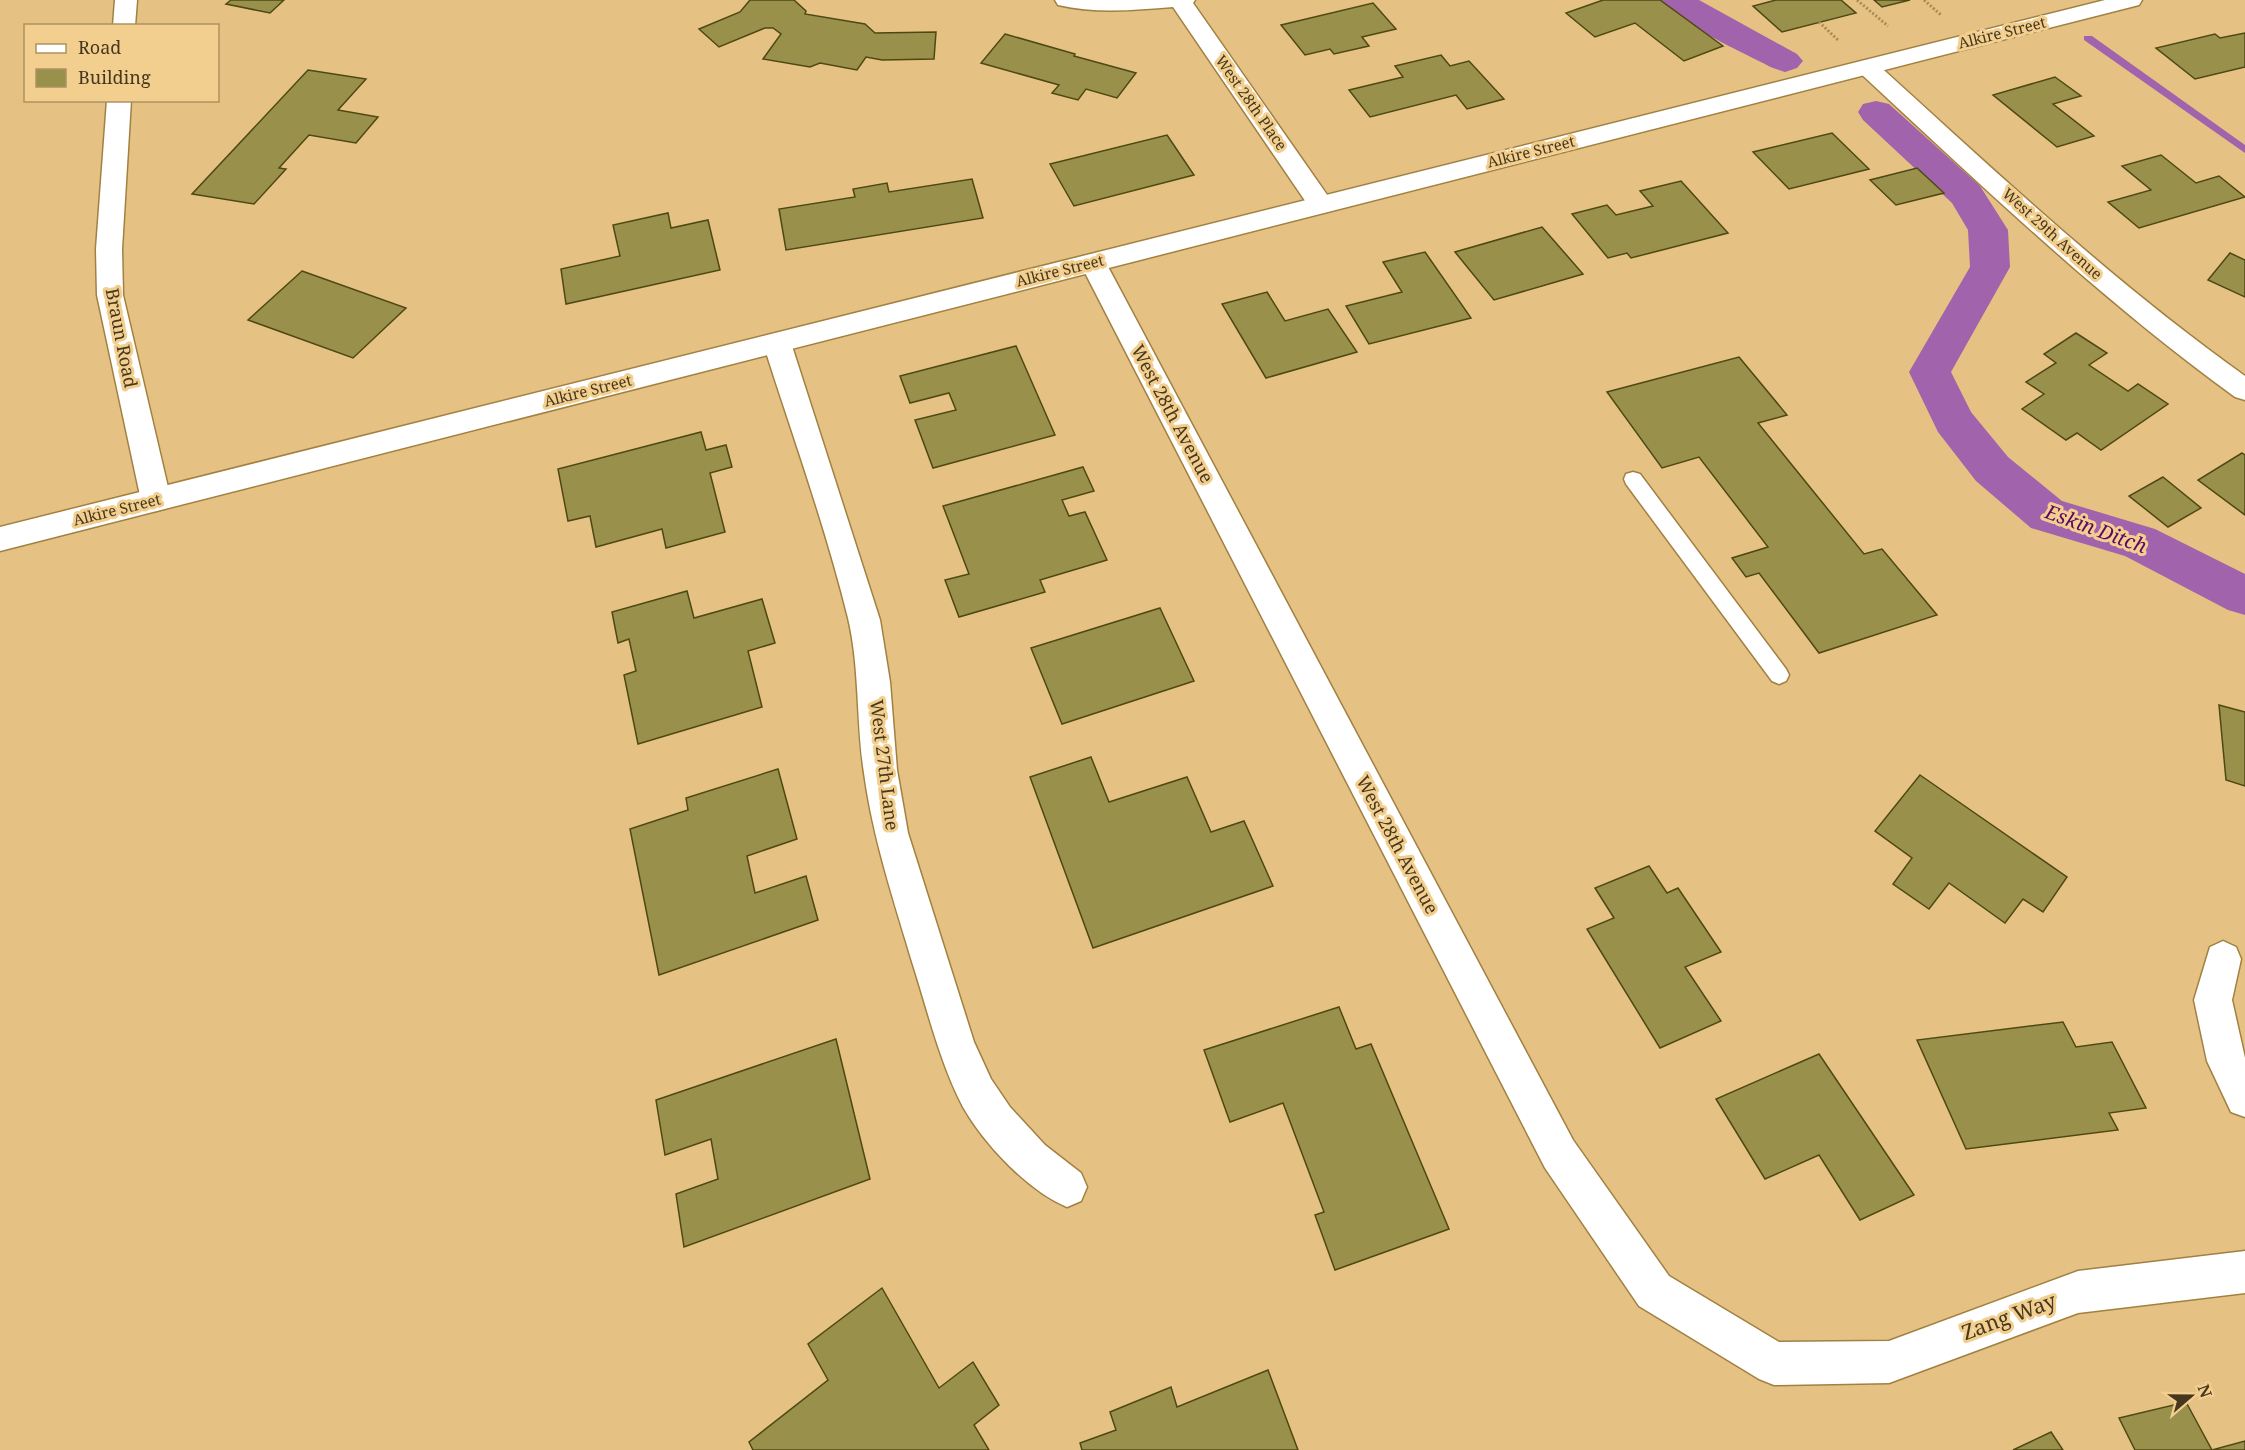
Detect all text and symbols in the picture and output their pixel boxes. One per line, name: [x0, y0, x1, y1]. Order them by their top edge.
street label: Alkire Street: [1956, 11, 2048, 53]
legend: [24, 24, 219, 102]
text: Road: [78, 35, 121, 59]
street label: West 28th Place: [1212, 51, 1292, 154]
text: Building: [78, 65, 151, 89]
street label: Alkire Street: [1485, 130, 1577, 172]
street label: West 29th Avenue: [1998, 183, 2107, 283]
street label: Alkire Street: [1014, 249, 1106, 291]
street label: Braun Road: [101, 286, 143, 390]
street label: West 28th Avenue: [1126, 340, 1219, 487]
street label: Alkire Street: [542, 369, 634, 411]
street label: Alkire Street: [71, 488, 163, 530]
water label: Eskin Ditch: [2041, 497, 2151, 559]
street label: West 27th Lane: [865, 698, 905, 832]
street label: West 28th Avenue: [1351, 771, 1444, 918]
street label: Zang Way: [1958, 1286, 2060, 1346]
north arrow: [2161, 1366, 2221, 1426]
text: N: [2193, 1381, 2218, 1401]

